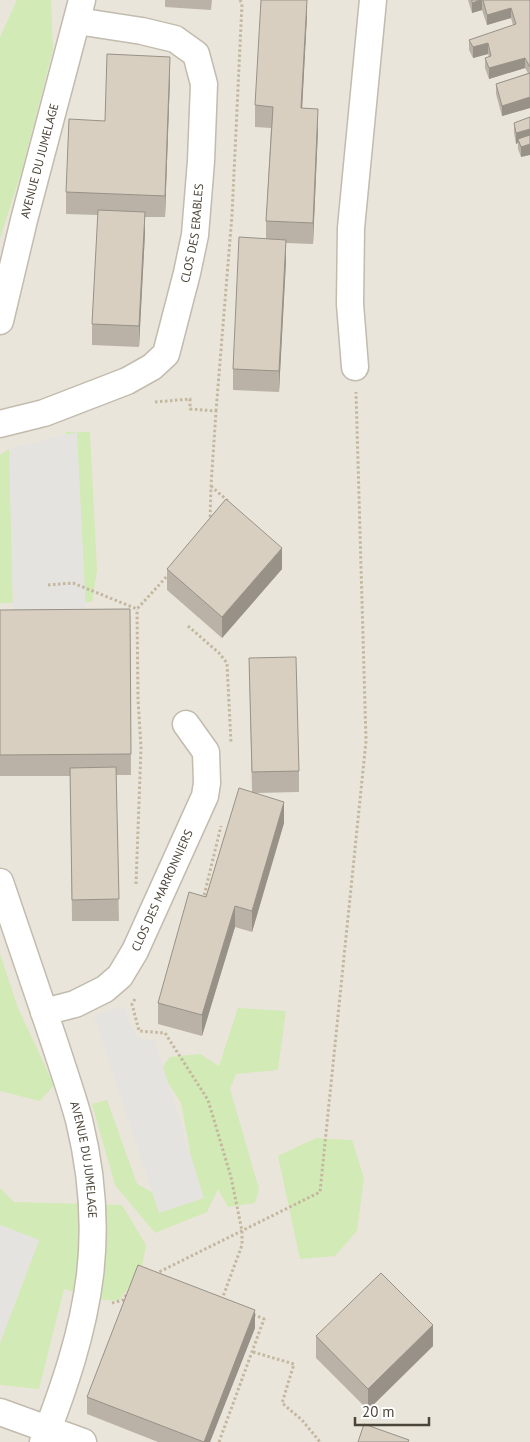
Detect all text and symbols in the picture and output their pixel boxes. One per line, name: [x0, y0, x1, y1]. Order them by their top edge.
street label: AVENUE DU JUMELAGE: [17, 102, 61, 220]
street label: CLOS DES ERABLES: [177, 183, 206, 284]
street label: CLOS DES MARRONNIERS: [128, 827, 196, 954]
street label: AVENUE DU JUMELAGE: [67, 1099, 100, 1219]
scale bar: [355, 1394, 429, 1426]
text: 20 m: [362, 1402, 395, 1421]

